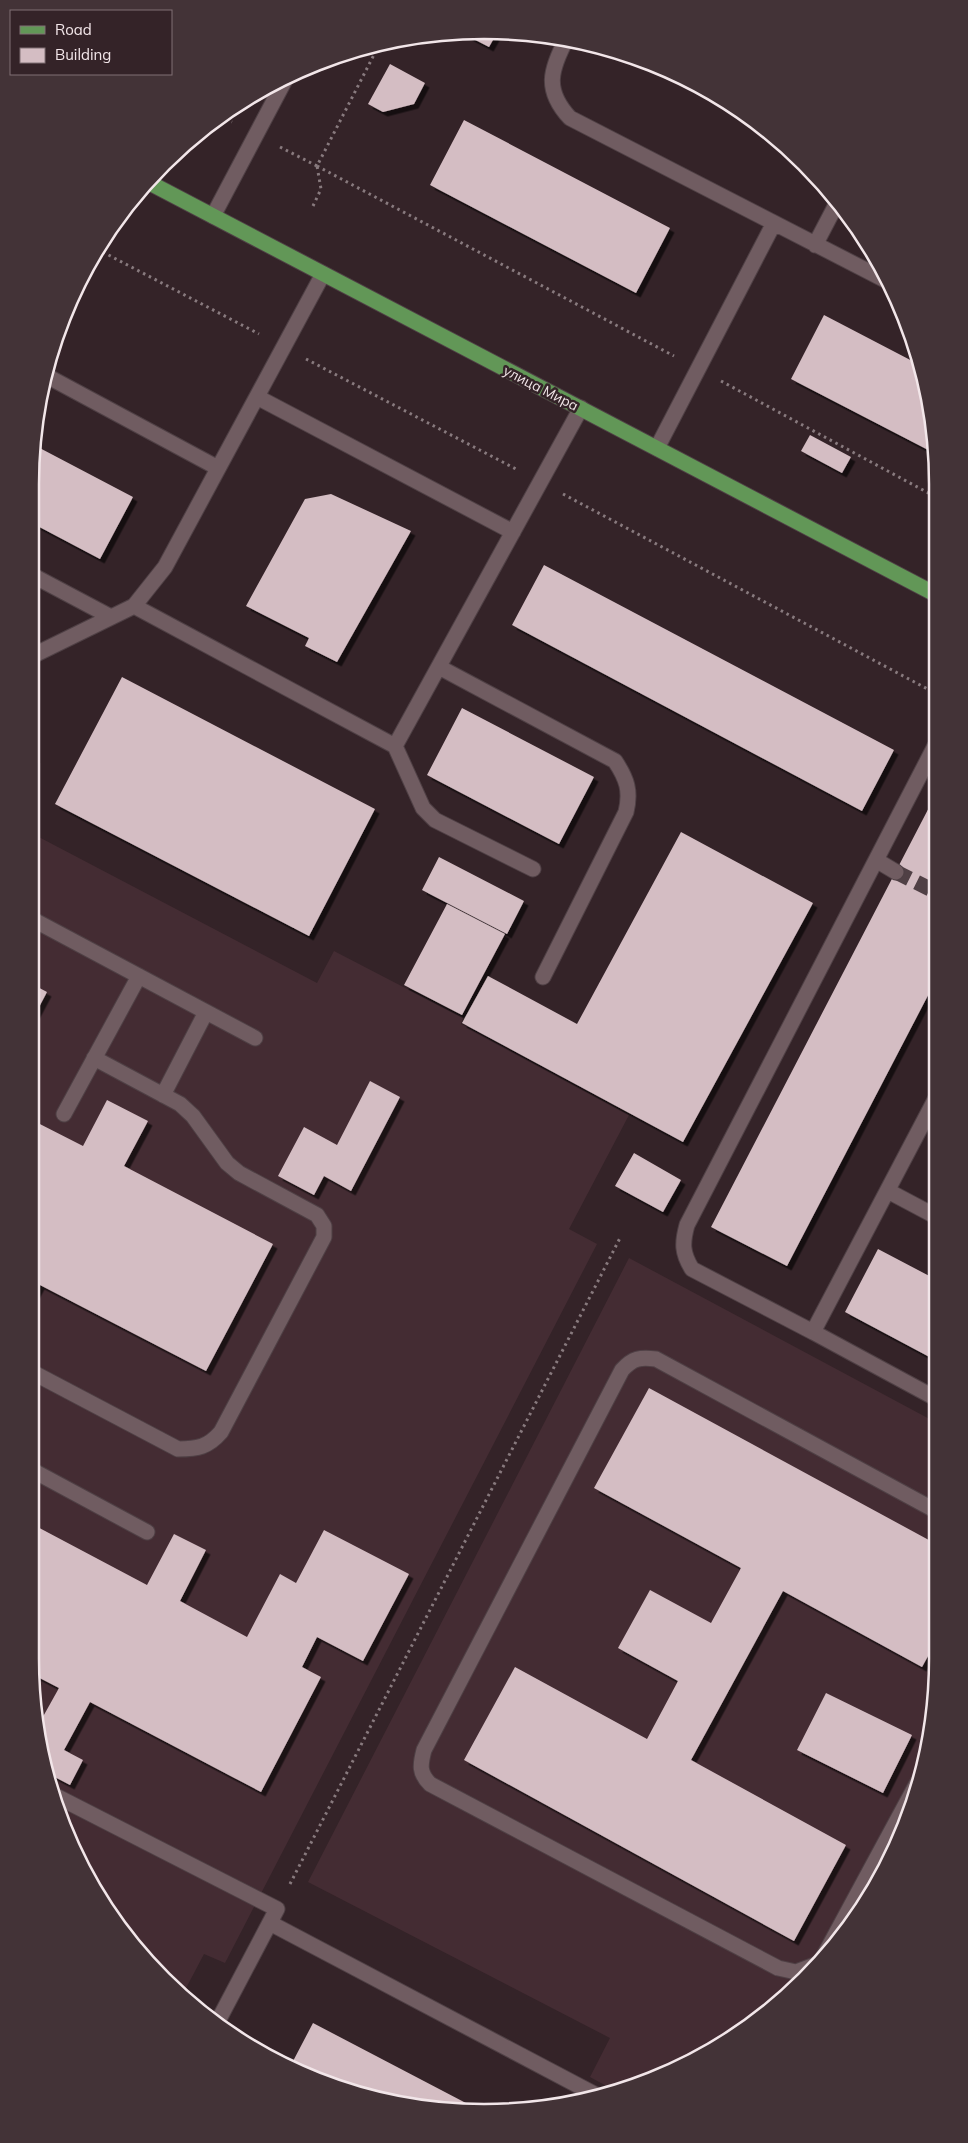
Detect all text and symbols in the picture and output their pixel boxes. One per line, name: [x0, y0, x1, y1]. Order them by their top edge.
legend: [10, 10, 172, 75]
text: Road: [55, 20, 92, 39]
text: Building: [55, 45, 111, 64]
street label: улица Мира: [500, 361, 582, 415]

